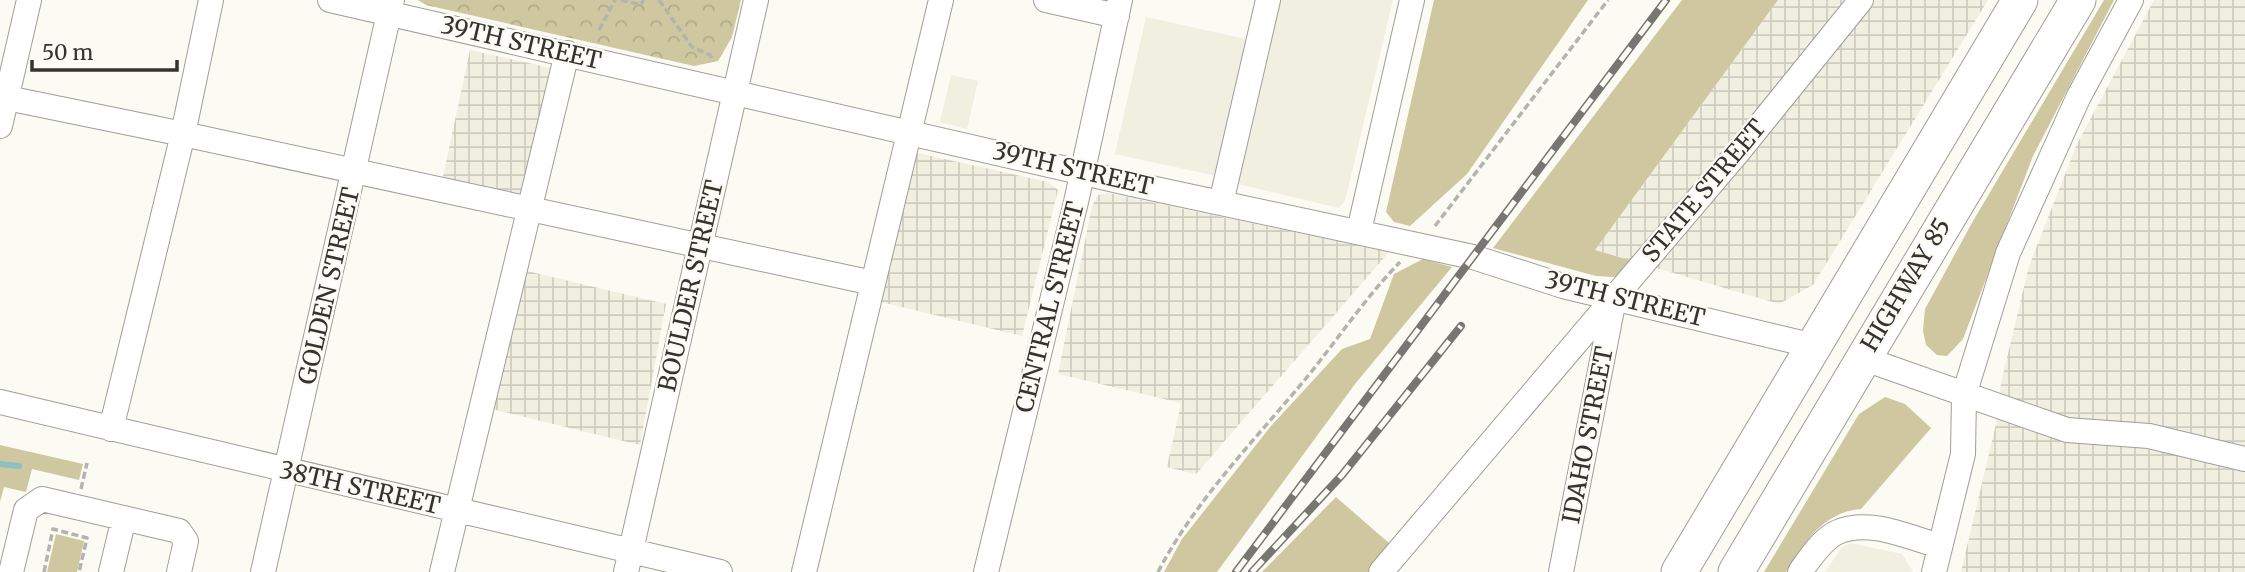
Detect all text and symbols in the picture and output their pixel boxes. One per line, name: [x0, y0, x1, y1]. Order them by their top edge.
street label: 39TH STREET: [438, 9, 605, 76]
scale bar: [32, 28, 177, 72]
text: 50 m: [42, 39, 93, 66]
street label: STATE STREET: [1635, 113, 1773, 268]
street label: 39TH STREET: [990, 135, 1157, 202]
street label: BOULDER STREET: [651, 177, 730, 395]
street label: GOLDEN STREET: [291, 184, 366, 387]
street label: CENTRAL STREET: [1008, 198, 1091, 416]
street label: HIGHWAY 85: [1854, 212, 1958, 357]
street label: 39TH STREET: [1542, 264, 1709, 333]
street label: IDAHO STREET: [1555, 344, 1620, 526]
street label: 38TH STREET: [277, 454, 444, 521]

